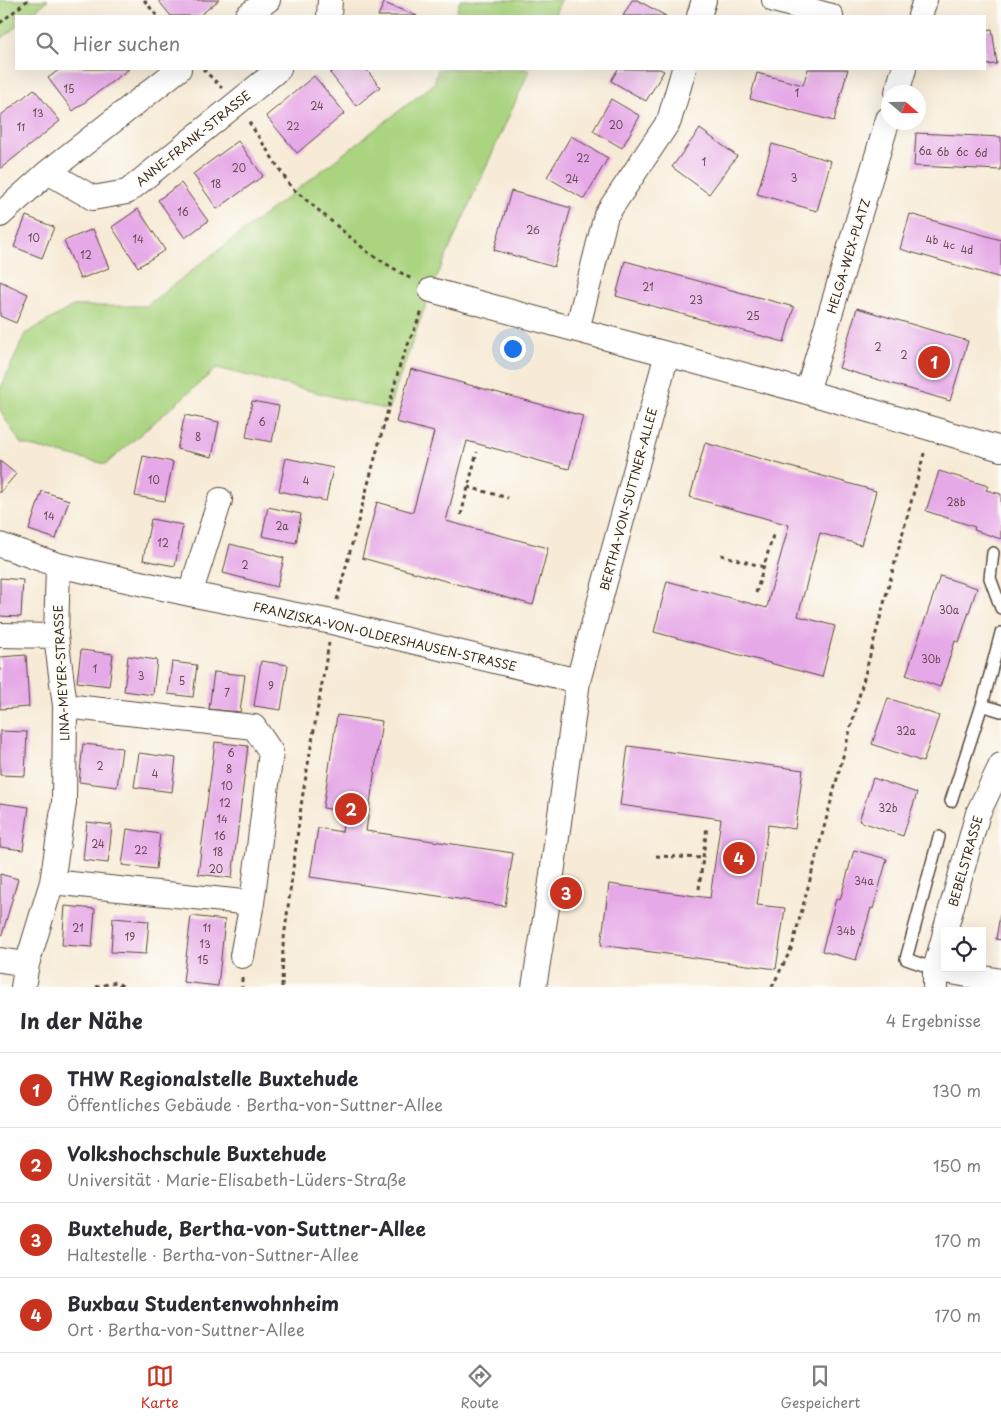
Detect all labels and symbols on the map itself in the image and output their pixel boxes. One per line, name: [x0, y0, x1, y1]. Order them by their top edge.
house number: 15: [64, 81, 74, 96]
house number: 1: [795, 85, 799, 100]
north arrow: [881, 85, 926, 130]
street label: ANNE-FRANK-STRASSE: [132, 86, 255, 190]
house number: 24: [310, 98, 324, 113]
house number: 13: [32, 105, 44, 120]
house number: 20: [609, 117, 623, 132]
house number: 22: [286, 118, 300, 133]
house number: 11: [17, 119, 25, 134]
house number: 6a: [918, 143, 932, 158]
house number: 6b: [937, 144, 950, 159]
house number: 6c: [956, 144, 968, 159]
house number: 6d: [975, 145, 988, 160]
house number: 22: [576, 150, 590, 165]
house number: 1: [702, 154, 706, 169]
house number: 20: [232, 160, 246, 175]
house number: 3: [791, 170, 797, 185]
house number: 24: [565, 171, 579, 186]
house number: 18: [211, 176, 221, 191]
street label: HELGA-WEX-PLATZ: [822, 196, 874, 316]
house number: 16: [177, 204, 189, 219]
house number: 26: [526, 222, 540, 237]
house number: 10: [28, 230, 40, 245]
house number: 14: [132, 231, 144, 246]
house number: 4b: [926, 232, 938, 247]
house number: 4c: [943, 237, 955, 252]
house number: 4d: [961, 242, 973, 257]
house number: 12: [80, 247, 92, 262]
house number: 21: [642, 279, 654, 294]
house number: 23: [689, 292, 703, 307]
house number: 25: [746, 308, 760, 323]
your location: [500, 336, 526, 362]
house number: 2: [874, 339, 882, 354]
pin: 1: [918, 343, 950, 381]
house number: 2: [900, 347, 908, 362]
street label: BERTHA-VON-SUTTNER-ALLEE: [595, 405, 661, 593]
house number: 6: [258, 414, 266, 429]
house number: 8: [195, 429, 201, 444]
house number: 10: [148, 472, 160, 487]
house number: 4: [303, 473, 310, 488]
house number: 28b: [946, 494, 966, 509]
house number: 14: [43, 508, 55, 523]
house number: 2a: [275, 518, 289, 533]
house number: 12: [157, 535, 169, 550]
house number: 2: [241, 557, 249, 572]
street label: FRANZISKA-VON-OLDERSHAUSEN-STRASSE: [252, 597, 519, 675]
house number: 30a: [939, 602, 960, 617]
street label: LINA-MEYER-STRASSE: [48, 604, 74, 742]
house number: 30b: [921, 651, 941, 666]
house number: 1: [93, 661, 97, 676]
house number: 3: [138, 668, 144, 683]
house number: 5: [179, 673, 185, 688]
house number: 9: [268, 678, 274, 693]
house number: 7: [224, 685, 230, 700]
house number: 32a: [896, 723, 917, 738]
house number: 6: [227, 745, 235, 760]
house number: 2: [96, 758, 104, 773]
house number: 8: [226, 761, 232, 776]
house number: 4: [152, 766, 159, 781]
house number: 10: [221, 778, 233, 793]
pin: 2: [335, 790, 367, 828]
house number: 12: [219, 795, 231, 810]
house number: 32b: [878, 800, 898, 815]
house number: 14: [216, 811, 228, 826]
street label: BEBELSTRASSE: [943, 813, 987, 909]
house number: 16: [214, 828, 226, 843]
house number: 24: [91, 836, 105, 851]
pin: 4: [723, 839, 755, 877]
house number: 22: [134, 842, 148, 857]
house number: 18: [213, 844, 223, 859]
house number: 20: [209, 861, 223, 876]
house number: 34a: [854, 873, 875, 888]
pin: 3: [550, 874, 582, 912]
house number: 21: [72, 920, 84, 935]
house number: 11: [203, 920, 211, 935]
house number: 34b: [837, 923, 856, 938]
house number: 19: [125, 929, 135, 944]
house number: 13: [199, 936, 211, 951]
house number: 15: [198, 952, 208, 967]

